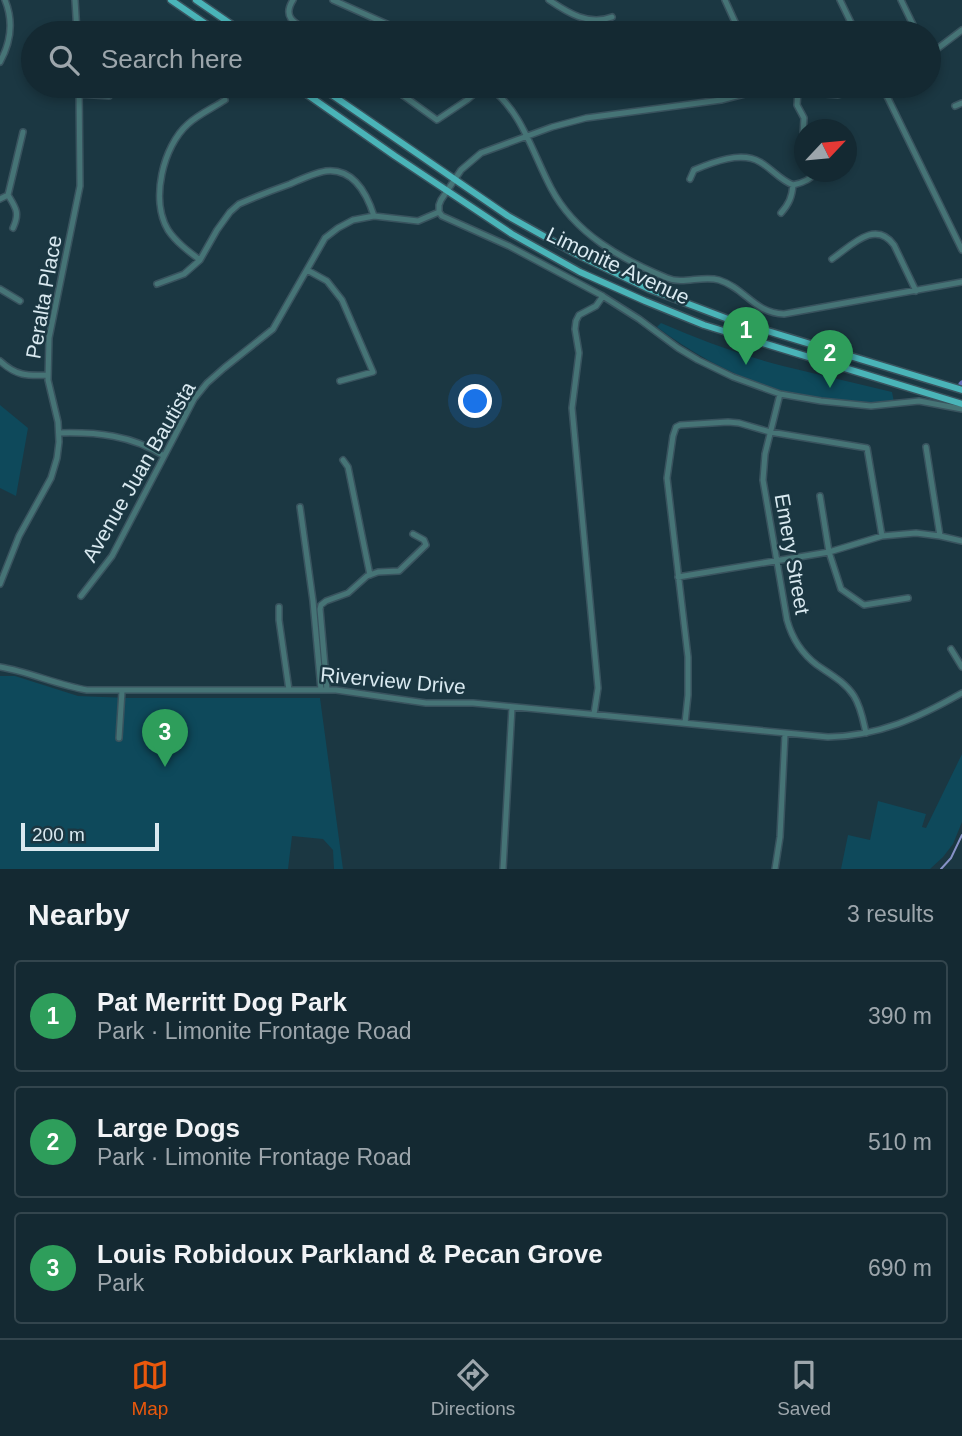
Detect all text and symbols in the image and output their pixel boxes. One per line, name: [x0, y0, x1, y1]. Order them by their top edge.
search box: [21, 21, 941, 98]
icon: search: [45, 41, 83, 79]
text: Search here: [101, 44, 243, 74]
north arrow: [794, 119, 857, 182]
street label: Limonite Avenue: [543, 222, 693, 309]
street label: Peralta Place: [21, 233, 66, 360]
pin: 1: [723, 307, 769, 365]
pin: 2: [807, 330, 853, 388]
street label: Avenue Juan Bautista: [78, 377, 200, 566]
your location: [458, 384, 492, 418]
street label: Emery Street: [771, 492, 814, 616]
street label: Riverview Drive: [319, 663, 467, 698]
pin: 3: [142, 709, 188, 767]
scale bar: [21, 820, 159, 852]
text: 200 m: [32, 824, 85, 845]
text: Nearby: [28, 898, 130, 931]
text: 3 results: [847, 901, 934, 927]
text: Pat Merritt Dog Park: [97, 987, 347, 1017]
text: 1: [47, 1003, 59, 1029]
text: 390 m: [868, 1003, 932, 1029]
text: Park · Limonite Frontage Road: [97, 1018, 412, 1044]
text: Large Dogs: [97, 1113, 240, 1143]
text: 2: [47, 1129, 59, 1155]
text: 510 m: [868, 1129, 932, 1155]
text: Park · Limonite Frontage Road: [97, 1144, 412, 1170]
text: Louis Robidoux Parkland & Pecan Grove: [97, 1239, 603, 1269]
text: 3: [47, 1255, 59, 1281]
text: 690 m: [868, 1255, 932, 1281]
text: Park: [97, 1270, 144, 1296]
tab: Map: [131, 1356, 169, 1420]
tab: Directions: [431, 1356, 515, 1420]
tab: Saved: [777, 1356, 831, 1420]

